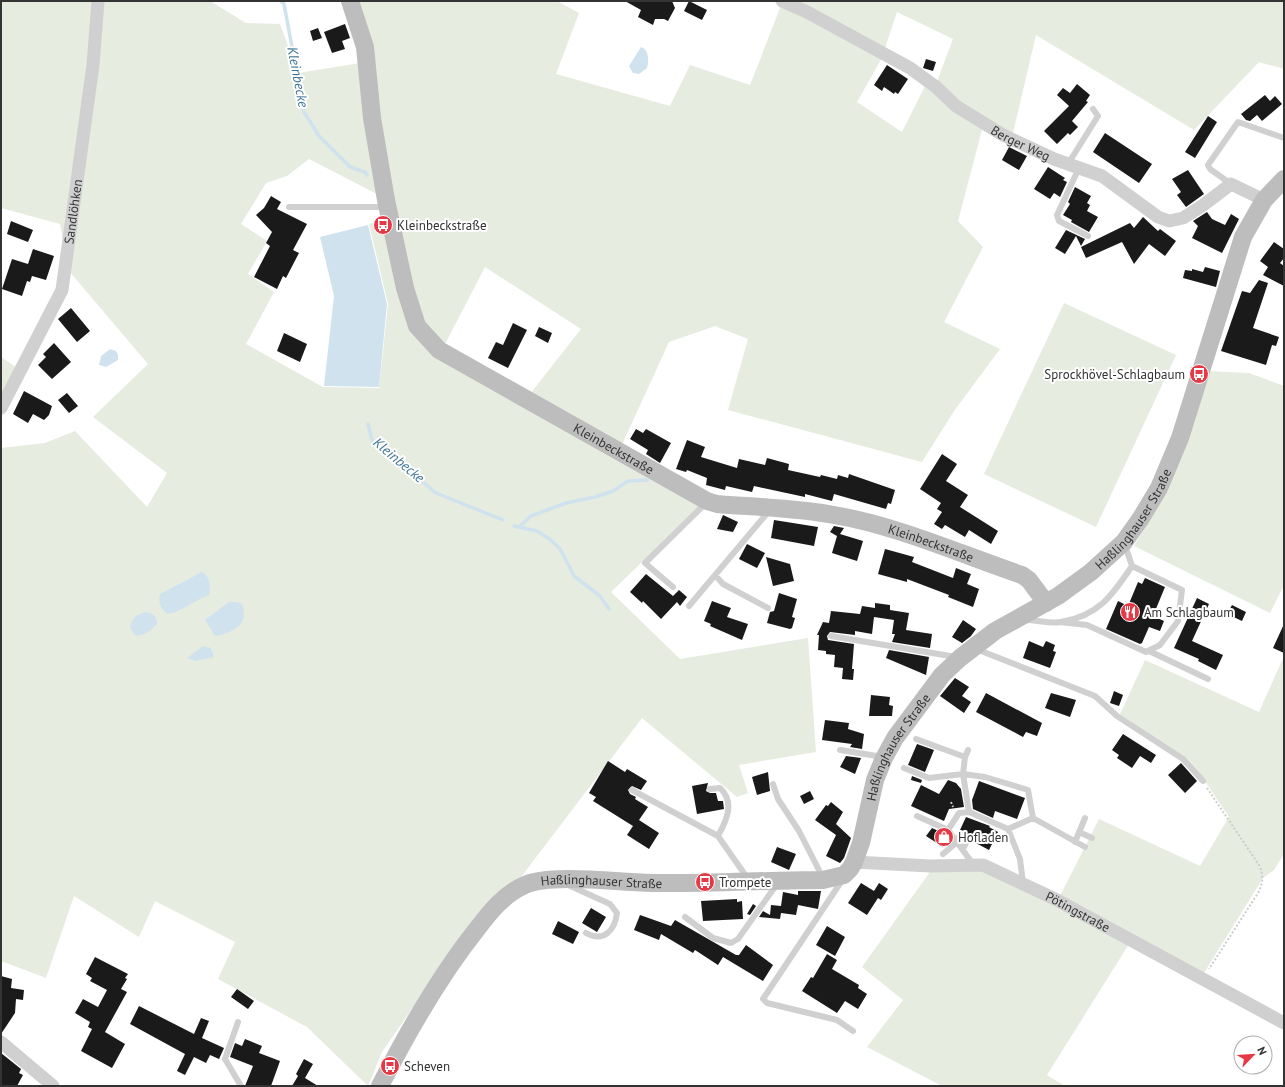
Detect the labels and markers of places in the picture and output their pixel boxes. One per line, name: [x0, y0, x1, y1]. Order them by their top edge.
bus stop icon: Kleinbeckstraße: [372, 214, 394, 236]
place label: Kleinbeckstraße: [397, 217, 487, 234]
bus stop icon: Sprockhövel-Schlagbaum: [1188, 363, 1210, 385]
place label: Sprockhövel-Schlagbaum: [1044, 366, 1185, 383]
restaurant icon: Am Schlagbaum: [1119, 601, 1141, 623]
place label: Am Schlagbaum: [1144, 604, 1234, 621]
shop icon: Hofladen: [933, 826, 955, 848]
place label: Hofladen: [958, 829, 1008, 846]
bus stop icon: Trompete: [694, 871, 716, 893]
place label: Trompete: [719, 874, 771, 891]
bus stop icon: Scheven: [379, 1055, 401, 1077]
place label: Scheven: [404, 1058, 450, 1075]

